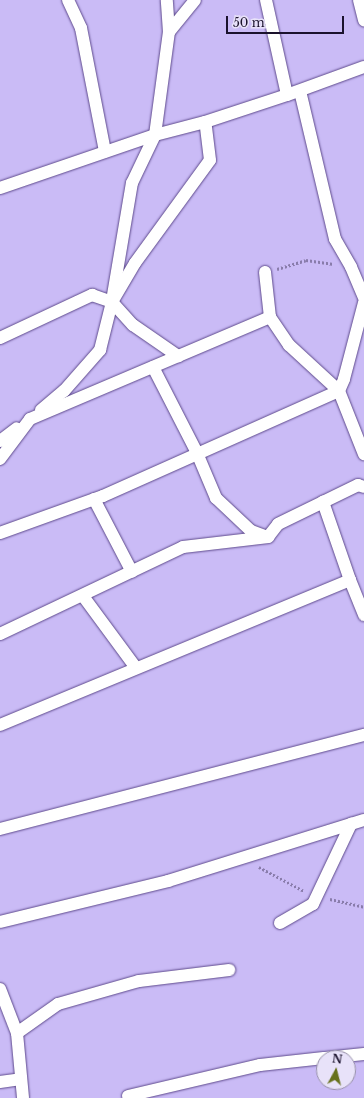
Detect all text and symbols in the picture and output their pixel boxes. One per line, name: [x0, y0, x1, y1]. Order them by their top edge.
scale bar: [228, 8, 346, 34]
text: 50 m: [233, 15, 265, 30]
north arrow: [316, 1050, 356, 1090]
text: N: [331, 1052, 343, 1067]

